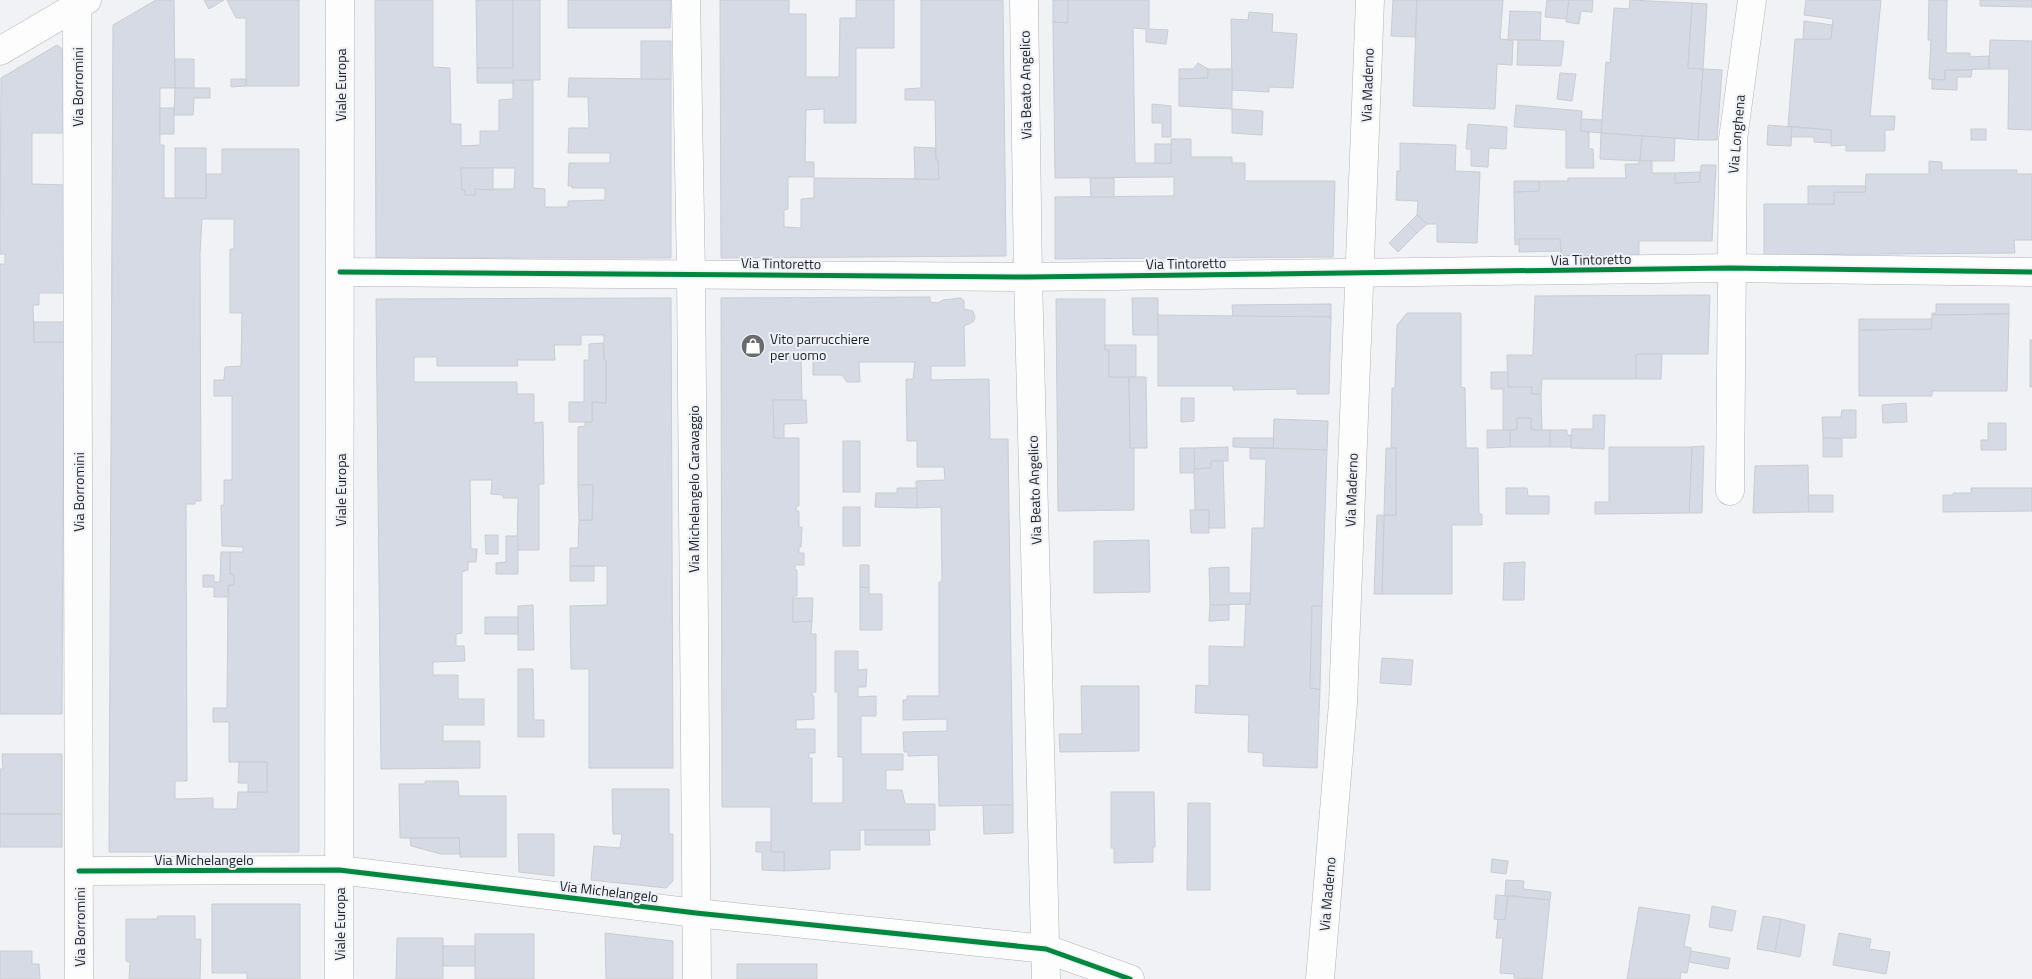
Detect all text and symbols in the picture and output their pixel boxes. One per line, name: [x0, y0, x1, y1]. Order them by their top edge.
street label: Via Beato Angelico: [1014, 30, 1036, 140]
street label: Via Borromini: [67, 47, 88, 127]
street label: Via Maderno: [1355, 47, 1379, 123]
street label: Viale Europa: [330, 48, 351, 122]
street label: Via Longhena: [1722, 94, 1750, 174]
street label: Via Tintoretto: [1551, 248, 1631, 270]
street label: Via Tintoretto: [741, 252, 821, 274]
street label: Via Tintoretto: [1146, 252, 1226, 274]
place label: Vito parrucchiere per uomo: [770, 328, 870, 365]
shop icon: Vito parrucchiere per uomo: [740, 333, 766, 359]
street label: Via Michelangelo Caravaggio: [683, 405, 704, 573]
street label: Via Beato Angelico: [1022, 435, 1046, 545]
street label: Via Borromini: [68, 452, 89, 532]
street label: Via Maderno: [1339, 452, 1363, 528]
street label: Viale Europa: [330, 453, 351, 527]
street label: Via Michelangelo: [154, 849, 254, 870]
street label: Via Maderno: [1313, 856, 1341, 932]
street label: Via Michelangelo: [558, 875, 660, 907]
street label: Via Borromini: [69, 887, 90, 967]
street label: Viale Europa: [329, 887, 350, 961]

